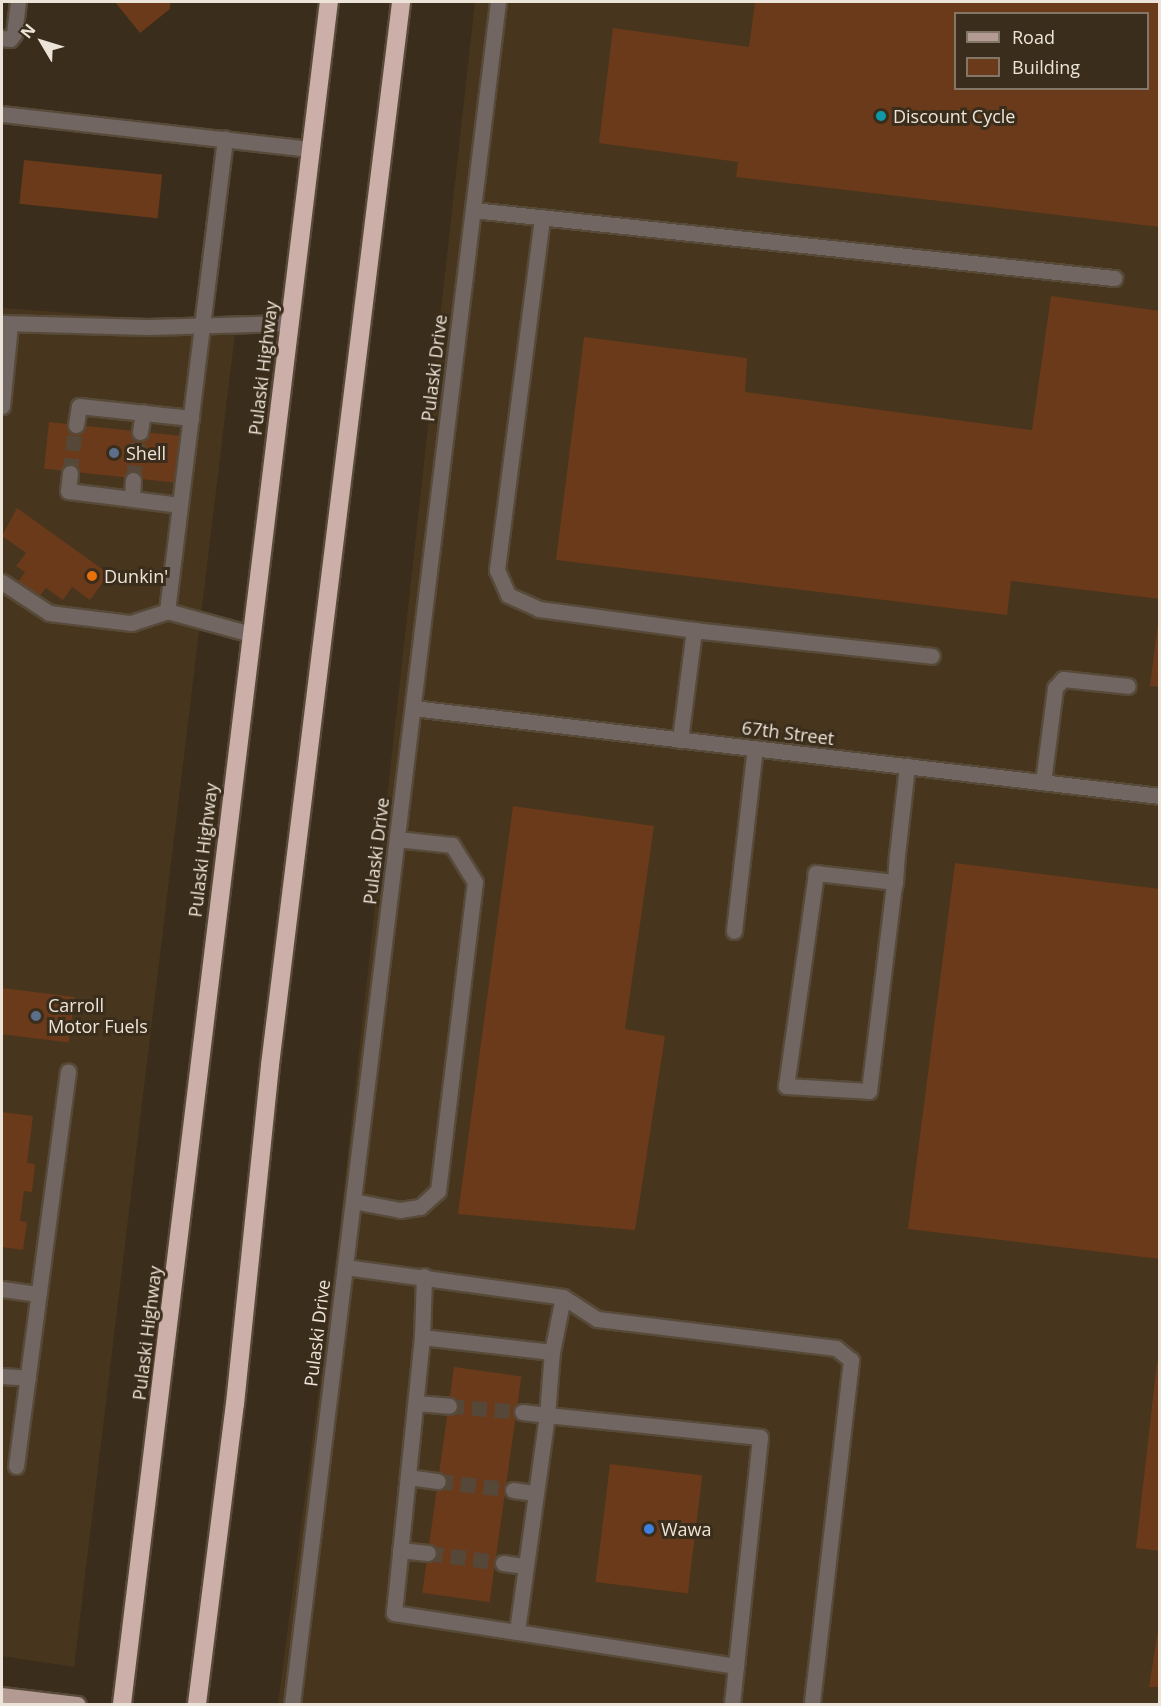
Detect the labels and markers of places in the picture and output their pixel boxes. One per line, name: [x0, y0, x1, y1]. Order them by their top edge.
place label: Discount Cycle: [893, 105, 1015, 127]
marker: Discount Cycle: [874, 109, 888, 123]
place label: Shell: [126, 442, 166, 464]
marker: Shell: [107, 446, 121, 460]
place label: Dunkin': [104, 565, 168, 587]
marker: Dunkin': [85, 569, 99, 583]
place label: Carroll Motor Fuels: [48, 995, 148, 1038]
marker: Carroll Motor Fuels: [29, 1009, 43, 1023]
place label: Wawa: [661, 1518, 712, 1540]
marker: Wawa: [642, 1522, 656, 1536]

